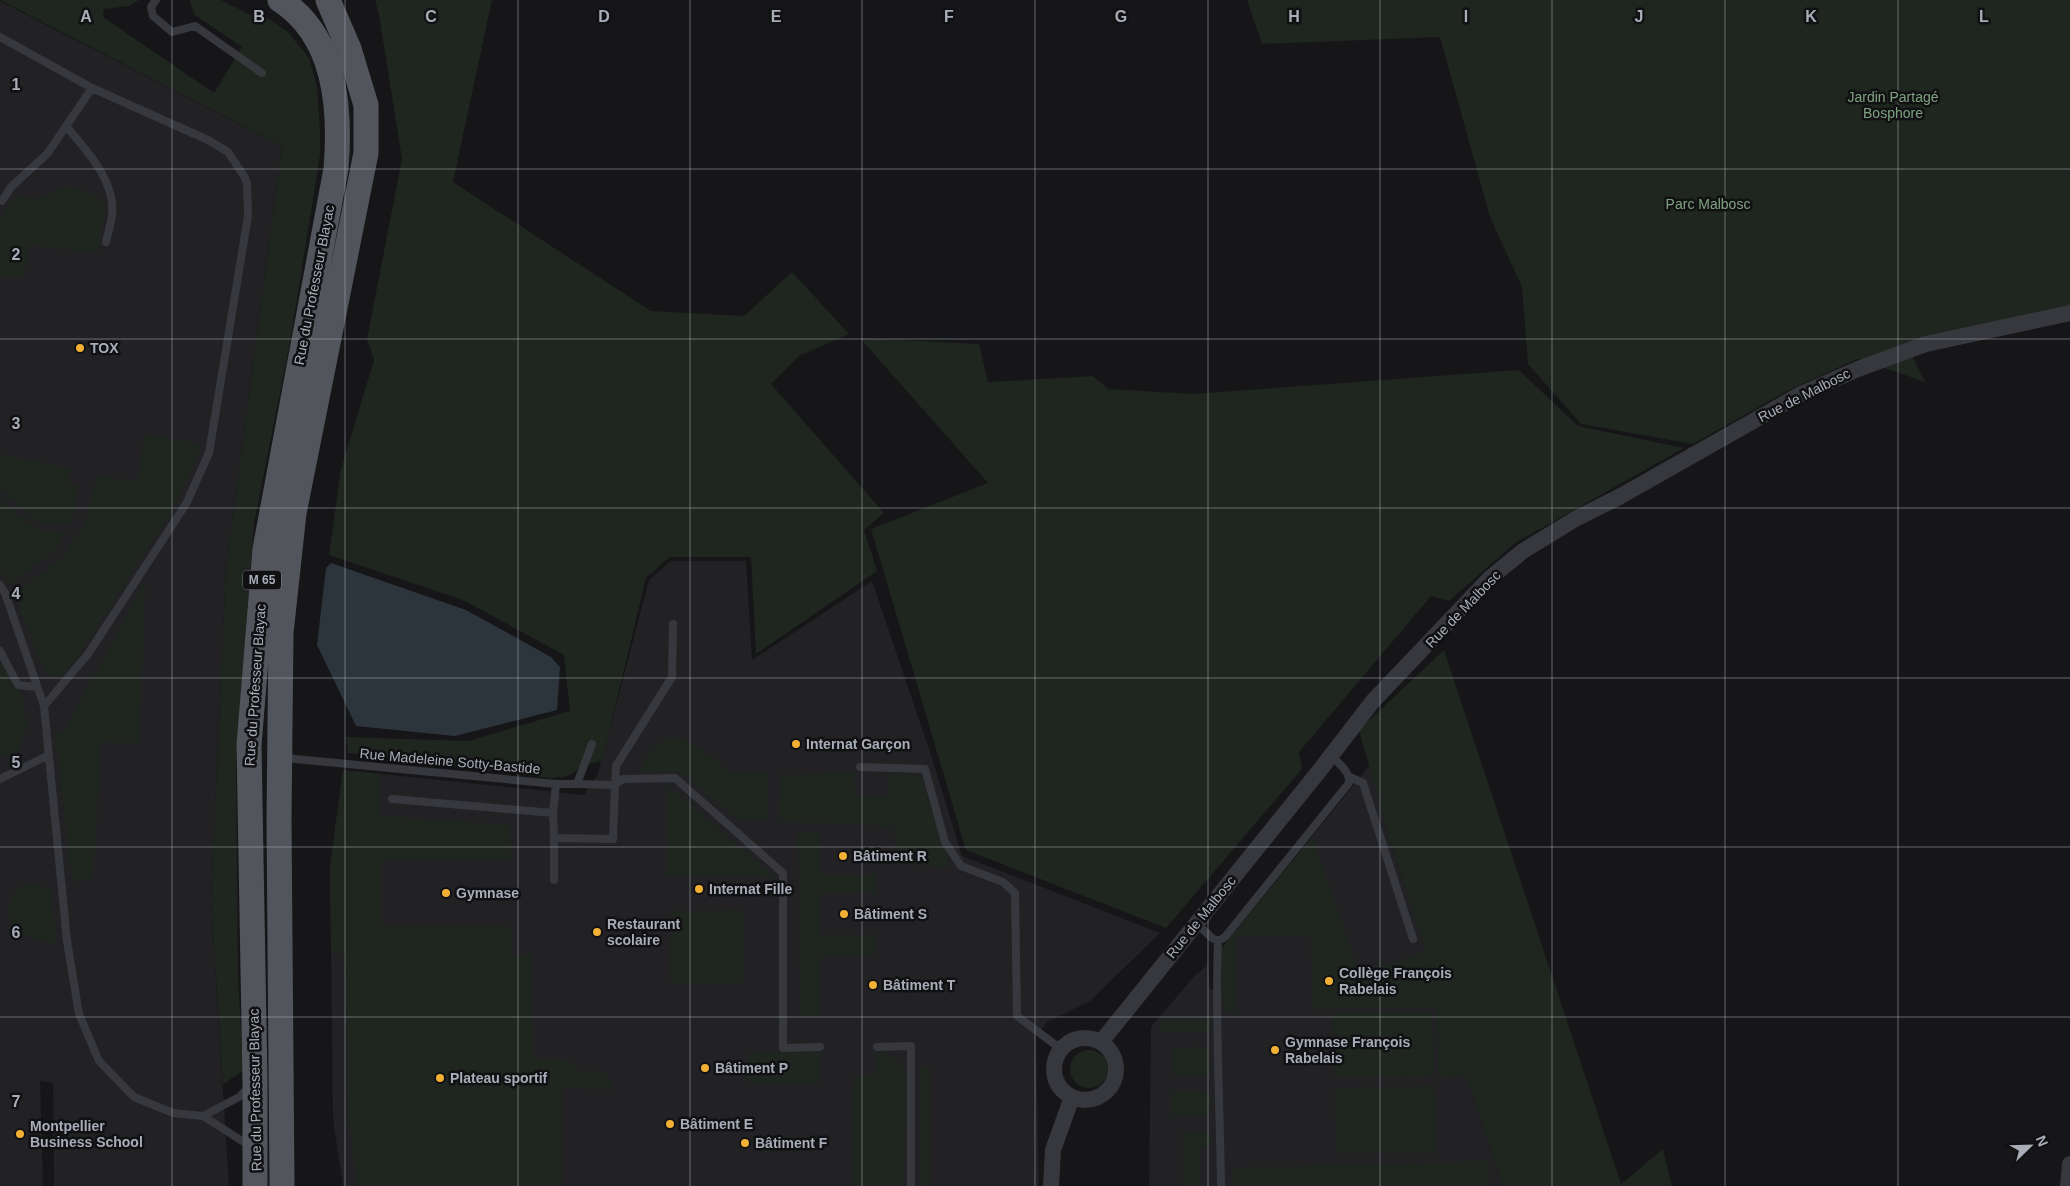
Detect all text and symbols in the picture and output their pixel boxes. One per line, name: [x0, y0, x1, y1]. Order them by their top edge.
text: A: [80, 8, 92, 25]
text: B: [253, 8, 265, 25]
text: C: [425, 8, 437, 25]
text: D: [598, 8, 610, 25]
text: E: [771, 8, 782, 25]
text: F: [944, 8, 954, 25]
text: G: [1115, 8, 1127, 25]
text: H: [1288, 8, 1300, 25]
text: I: [1464, 8, 1468, 25]
text: J: [1635, 8, 1643, 25]
text: K: [1805, 8, 1817, 25]
text: L: [1979, 8, 1989, 25]
text: 1: [12, 76, 21, 93]
park label: Jardin Partagé Bosphore: [1847, 89, 1939, 121]
park label: Parc Malbosc: [1666, 196, 1750, 212]
street label: Rue du Professeur Blayac: [291, 204, 337, 366]
text: 2: [12, 246, 21, 263]
place label: TOX: [90, 340, 119, 356]
marker: TOX: [74, 342, 86, 354]
street label: Rue de Malbosc: [1755, 365, 1853, 425]
text: 3: [12, 415, 21, 432]
street label: Rue de Malbosc: [1422, 567, 1504, 651]
road number: M 65: [243, 570, 281, 590]
text: 4: [12, 585, 21, 602]
street label: Rue du Professeur Blayac: [241, 603, 269, 767]
place label: Internat Garçon: [806, 736, 910, 752]
marker: Internat Garçon: [790, 738, 802, 750]
street label: Rue Madeleine Sotty-Bastide: [359, 745, 541, 777]
text: 5: [12, 754, 21, 771]
place label: Bâtiment R: [853, 848, 927, 864]
marker: Bâtiment R: [837, 850, 849, 862]
street label: Rue de Malbosc: [1163, 873, 1239, 961]
place label: Internat Fille: [709, 881, 792, 897]
marker: Internat Fille: [693, 883, 705, 895]
place label: Gymnase: [456, 885, 519, 901]
marker: Gymnase: [440, 887, 452, 899]
place label: Bâtiment S: [854, 906, 927, 922]
marker: Bâtiment S: [838, 908, 850, 920]
place label: Restaurant scolaire: [607, 916, 680, 948]
text: 6: [12, 924, 21, 941]
marker: Restaurant scolaire: [591, 926, 603, 938]
place label: Collège François Rabelais: [1339, 965, 1452, 997]
marker: Collège François Rabelais: [1323, 975, 1335, 987]
place label: Bâtiment T: [883, 977, 956, 993]
marker: Bâtiment T: [867, 979, 879, 991]
street label: Rue du Professeur Blayac: [246, 1009, 264, 1171]
place label: Gymnase François Rabelais: [1285, 1034, 1410, 1066]
marker: Gymnase François Rabelais: [1269, 1044, 1281, 1056]
place label: Bâtiment P: [715, 1060, 788, 1076]
marker: Bâtiment P: [699, 1062, 711, 1074]
place label: Plateau sportif: [450, 1070, 548, 1086]
marker: Plateau sportif: [434, 1072, 446, 1084]
text: 7: [12, 1093, 21, 1110]
place label: Bâtiment E: [680, 1116, 753, 1132]
place label: Montpellier Business School: [30, 1118, 143, 1150]
marker: Bâtiment E: [664, 1118, 676, 1130]
north arrow: [2005, 1121, 2055, 1171]
marker: Montpellier Business School: [14, 1128, 26, 1140]
text: N: [2033, 1133, 2051, 1149]
place label: Bâtiment F: [755, 1135, 828, 1151]
marker: Bâtiment F: [739, 1137, 751, 1149]

